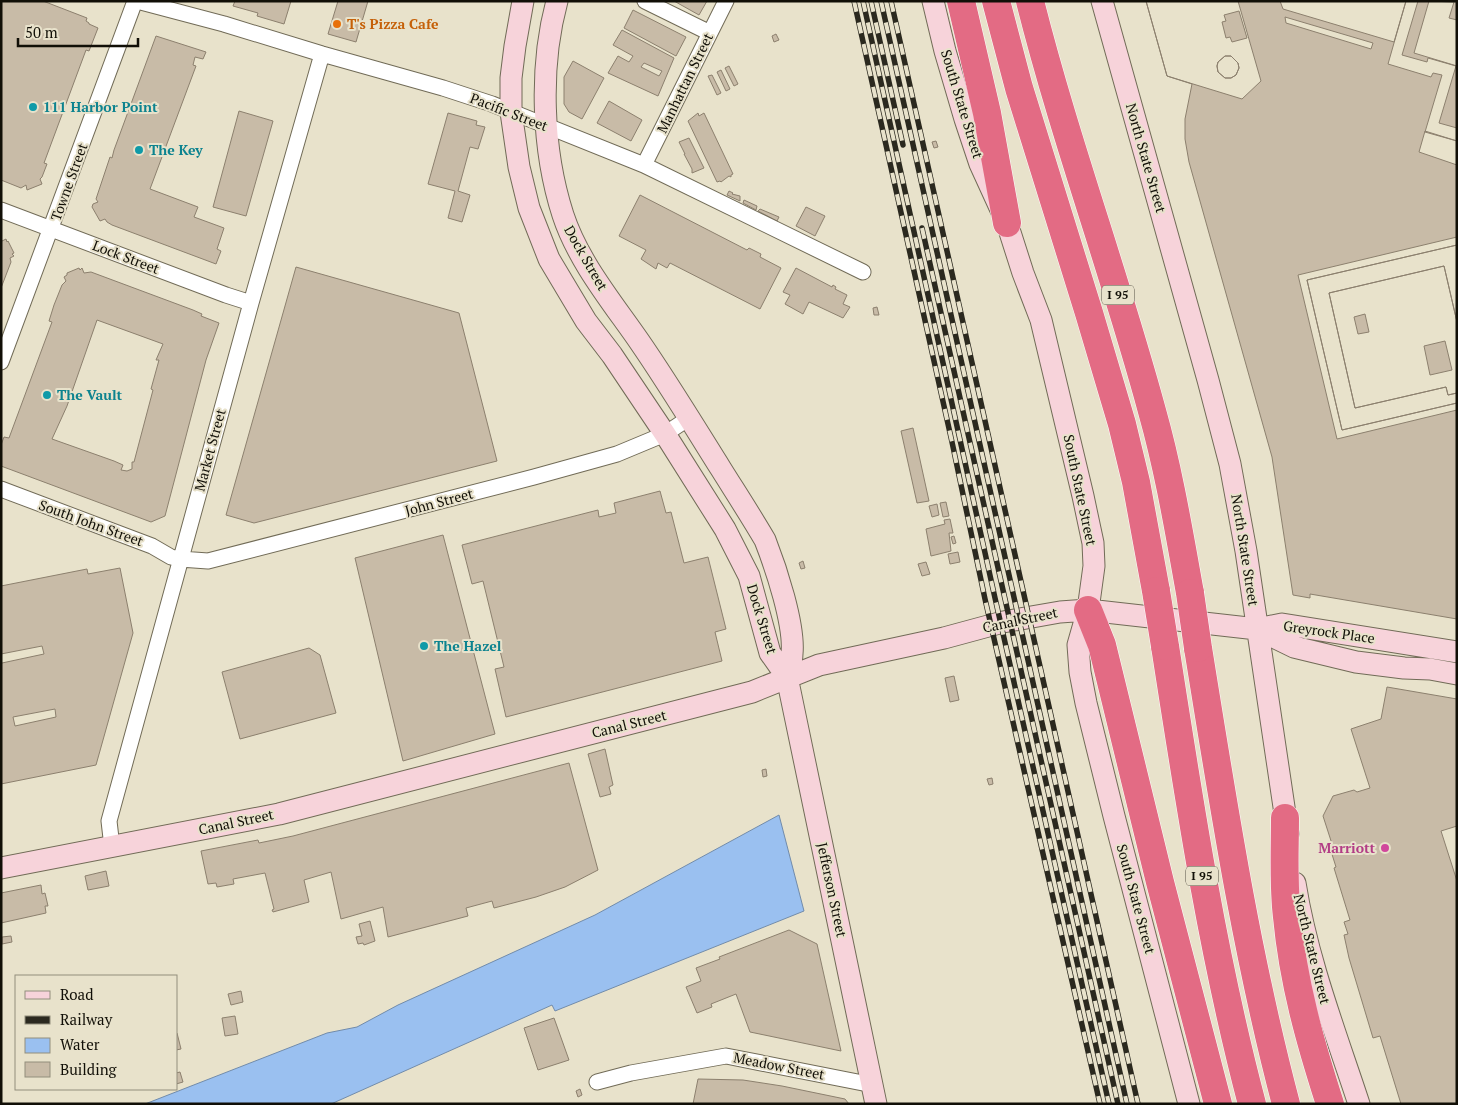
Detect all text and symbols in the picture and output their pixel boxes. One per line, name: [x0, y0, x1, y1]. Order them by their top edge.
place label: T's Pizza Cafe: [347, 14, 439, 33]
scale bar: [18, 15, 138, 47]
marker: T's Pizza Cafe: [331, 18, 343, 30]
text: 50 m: [25, 22, 58, 42]
street label: Manhattan Street: [652, 29, 717, 136]
street label: South State Street: [937, 47, 988, 161]
street label: Pacific Street: [468, 88, 552, 135]
place label: 111 Harbor Point: [43, 97, 158, 116]
marker: 111 Harbor Point: [27, 101, 39, 113]
street label: North State Street: [1122, 101, 1171, 216]
street label: Towne Street: [46, 139, 92, 223]
place label: The Key: [149, 140, 203, 159]
marker: The Key: [133, 144, 145, 156]
street label: Dock Street: [560, 222, 613, 294]
street label: Lock Street: [90, 235, 163, 278]
road number: I 95: [1102, 286, 1134, 304]
place label: The Vault: [57, 385, 123, 404]
marker: The Vault: [41, 389, 53, 401]
street label: Market Street: [189, 406, 230, 493]
street label: South State Street: [1059, 433, 1102, 548]
street label: John Street: [403, 483, 476, 520]
street label: North State Street: [1227, 493, 1264, 608]
street label: South John Street: [36, 495, 147, 551]
street label: Dock Street: [743, 582, 782, 657]
street label: Canal Street: [981, 602, 1060, 637]
street label: Greyrock Place: [1282, 616, 1376, 647]
place label: The Hazel: [434, 636, 502, 655]
marker: The Hazel: [418, 640, 430, 652]
street label: Canal Street: [589, 705, 669, 742]
street label: Canal Street: [197, 804, 276, 839]
place label: Marriott: [1318, 838, 1375, 857]
street label: Jefferson Street: [813, 841, 852, 940]
street label: South State Street: [1113, 842, 1160, 957]
marker: Marriott: [1379, 842, 1391, 854]
road number: I 95: [1186, 866, 1218, 886]
street label: North State Street: [1290, 892, 1336, 1007]
legend: [15, 975, 178, 1090]
text: Road: [60, 984, 93, 1004]
text: Railway: [60, 1009, 113, 1029]
text: Water: [60, 1034, 100, 1054]
street label: Meadow Street: [732, 1047, 827, 1084]
text: Building: [60, 1059, 118, 1079]

